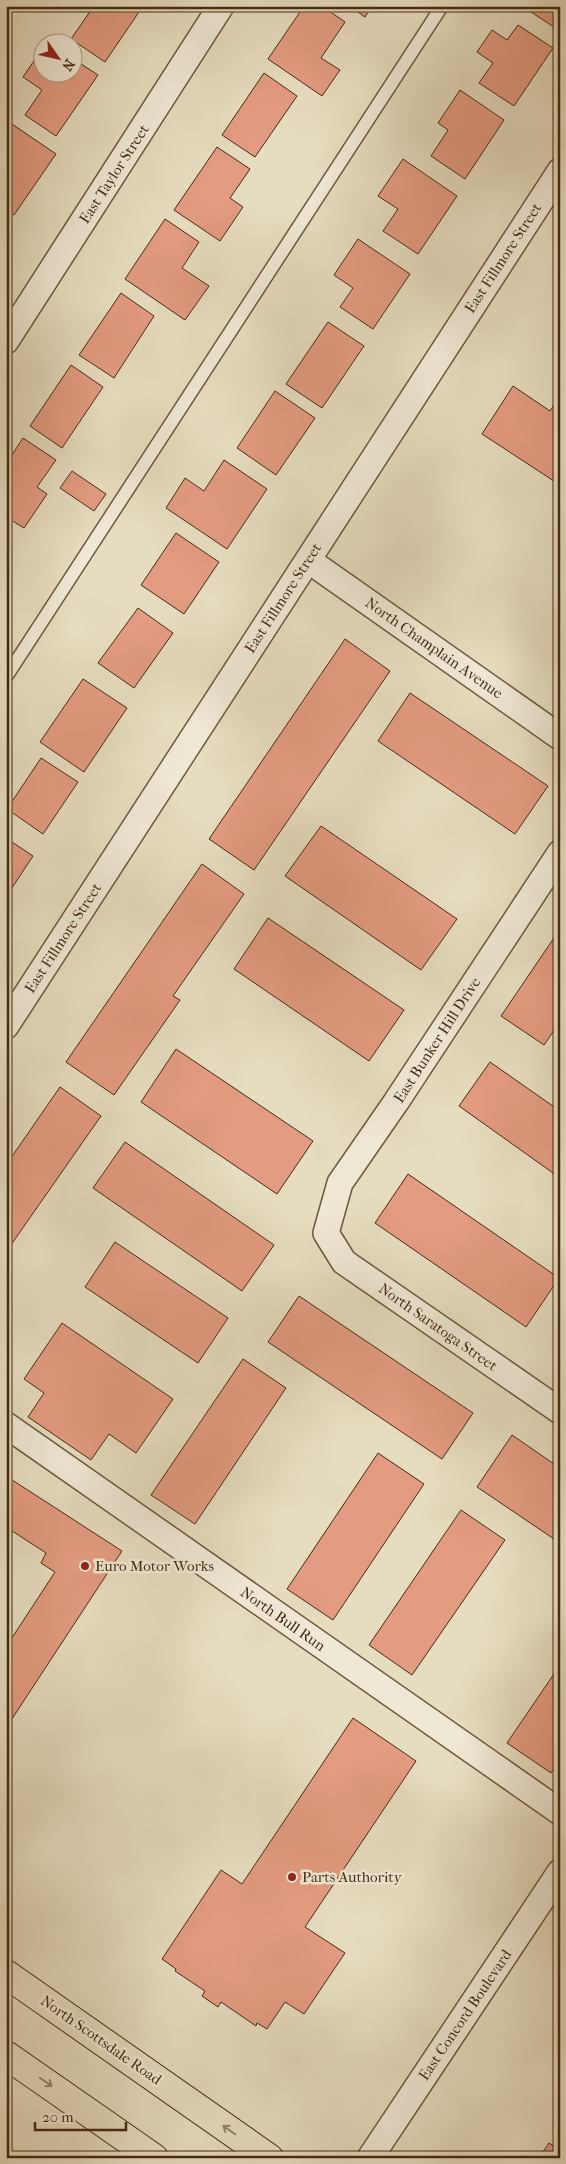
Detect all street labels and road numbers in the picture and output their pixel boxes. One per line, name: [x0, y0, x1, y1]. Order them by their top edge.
street label: East Taylor Street: [75, 121, 153, 227]
street label: East Fillmore Street: [461, 199, 546, 316]
street label: East Fillmore Street: [241, 539, 326, 656]
street label: North Champlain Avenue: [362, 594, 507, 703]
street label: East Fillmore Street: [21, 879, 106, 996]
street label: East Bunker Hill Drive: [390, 973, 485, 1106]
street label: North Saratoga Street: [375, 1279, 501, 1375]
street label: North Bull Run: [237, 1583, 329, 1655]
street label: East Concord Boulevard: [415, 1946, 516, 2084]
street label: North Scottsdale Road: [37, 1992, 166, 2089]

